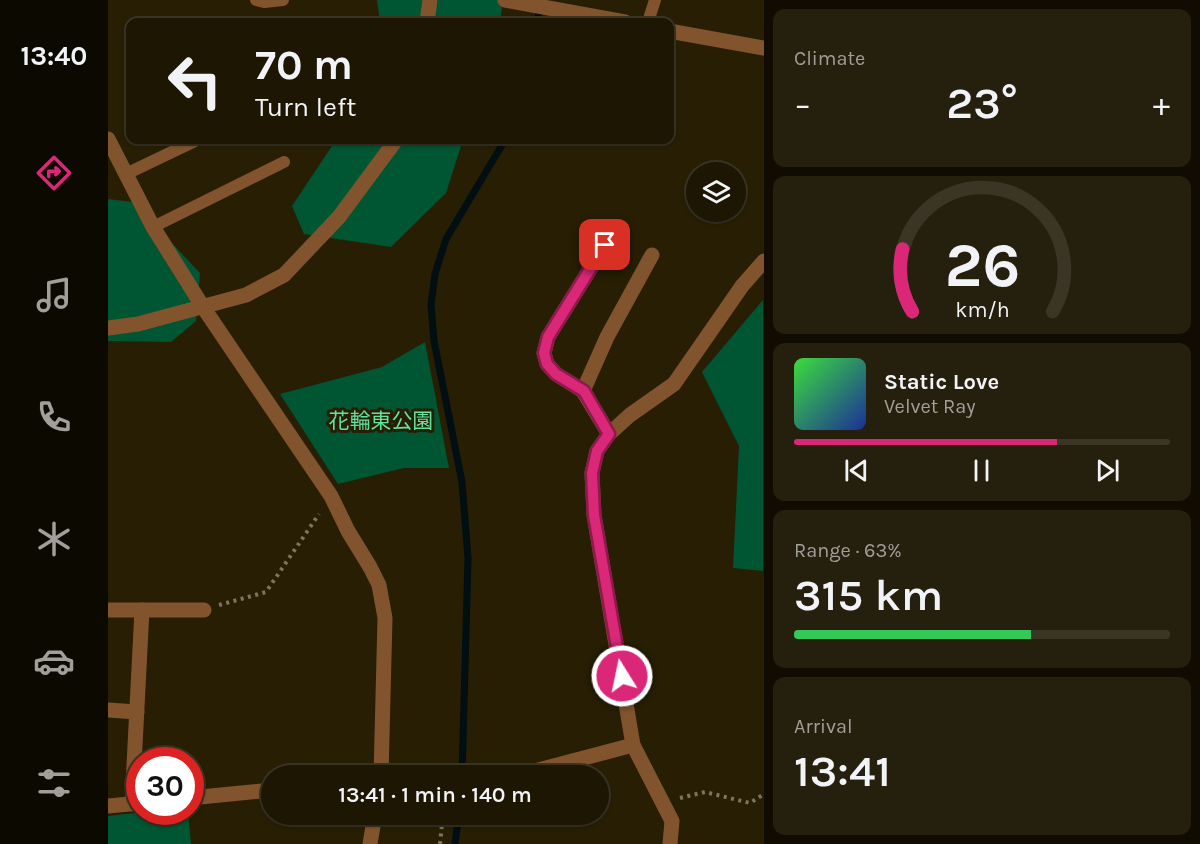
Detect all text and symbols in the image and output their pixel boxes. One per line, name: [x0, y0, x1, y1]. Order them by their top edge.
text: 13:40: [21, 40, 87, 72]
text: 70 m: [255, 40, 353, 90]
icon: left: [156, 42, 234, 120]
text: Climate: [794, 47, 865, 70]
text: 23°: [946, 77, 1018, 129]
text: −: [794, 85, 811, 123]
text: +: [1153, 85, 1170, 123]
text: Turn left: [255, 91, 356, 123]
icon: directions: [33, 152, 75, 194]
map controls: [686, 162, 746, 222]
button: layers: [686, 162, 746, 222]
pin: [579, 219, 630, 270]
icon: arrive: [588, 228, 621, 261]
text: 26: [944, 229, 1020, 302]
icon: music: [33, 274, 75, 316]
text: km/h: [955, 297, 1009, 322]
text: Static Love: [884, 369, 999, 395]
text: Velvet Ray: [884, 395, 976, 418]
icon: phone: [33, 396, 75, 438]
park label: 花輪東公園: [329, 409, 434, 433]
icon: previous: [840, 454, 873, 487]
icon: pause: [965, 454, 998, 487]
icon: next: [1091, 454, 1124, 487]
icon: climate: [33, 518, 75, 560]
text: Range · 63%: [794, 539, 902, 562]
text: 315 km: [794, 569, 943, 621]
icon: car: [33, 640, 75, 682]
position arrow: [590, 644, 654, 708]
text: Arrival: [794, 715, 853, 738]
text: 13:41: [794, 745, 891, 797]
speed limit sign: 30: [126, 747, 204, 825]
icon: filters: [33, 762, 75, 804]
text: 13:41 · 1 min · 140 m: [338, 782, 532, 808]

